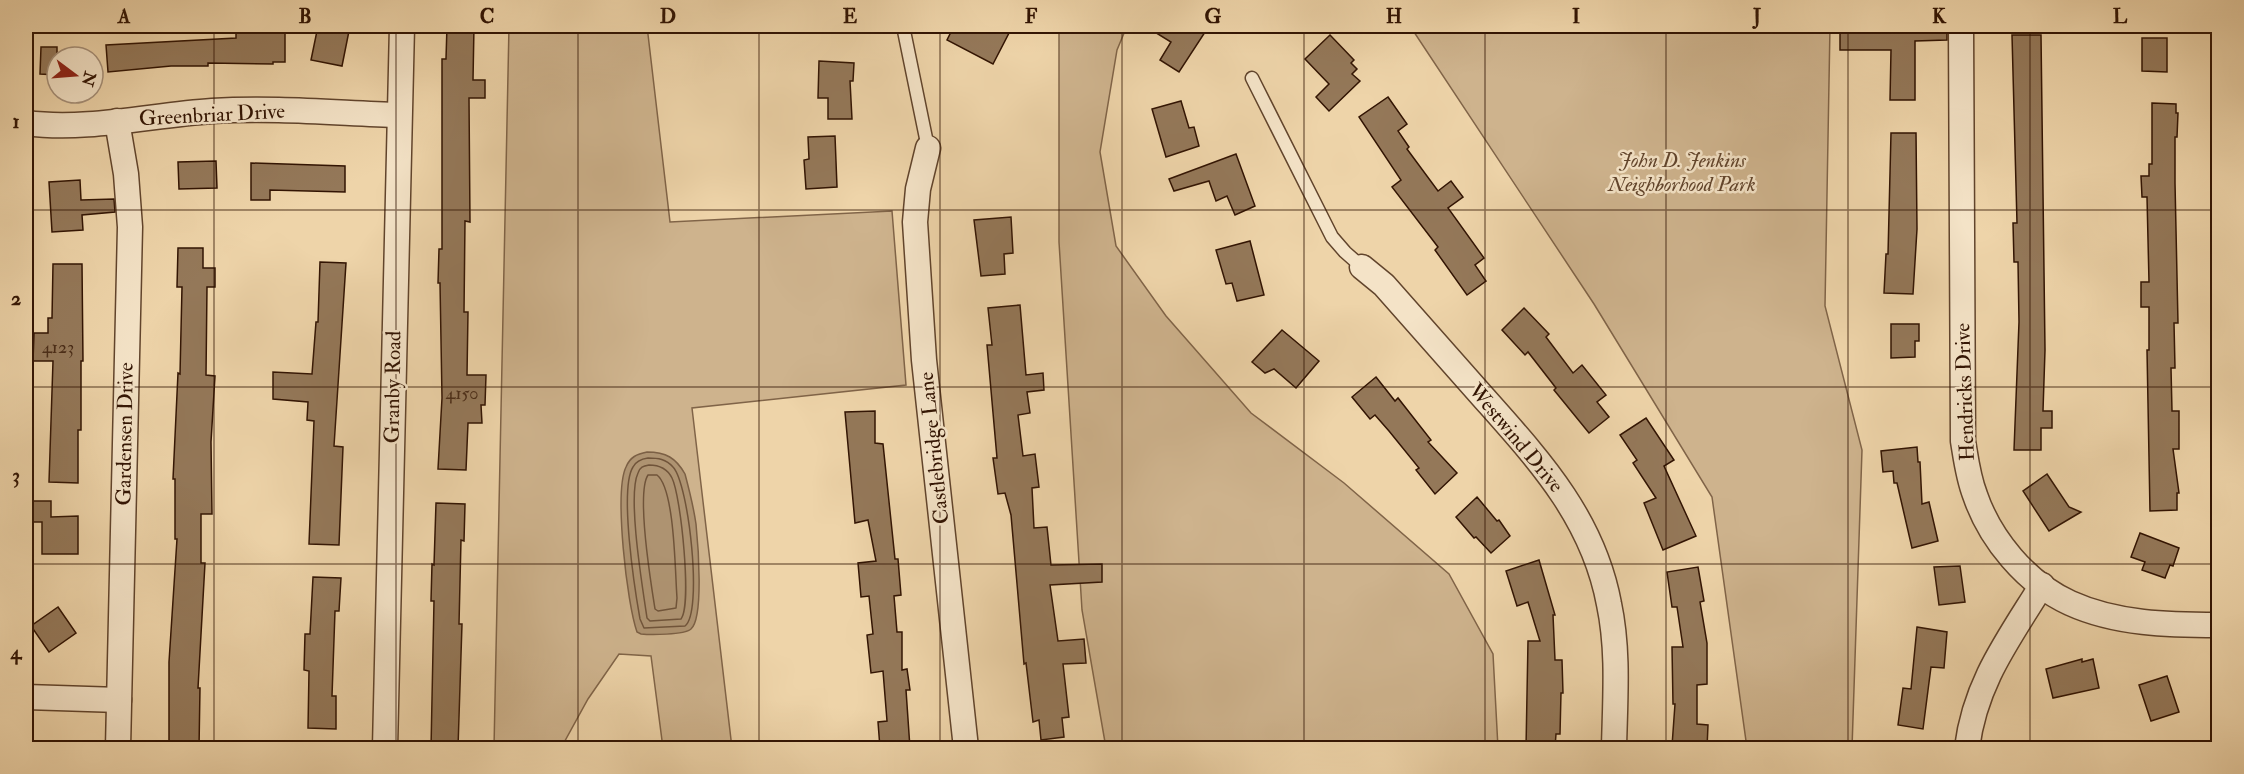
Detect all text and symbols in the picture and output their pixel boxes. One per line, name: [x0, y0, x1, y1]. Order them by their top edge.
text: A: [117, 4, 131, 29]
text: B: [298, 4, 312, 29]
text: C: [480, 4, 494, 29]
text: D: [660, 4, 676, 29]
text: E: [843, 4, 858, 29]
text: F: [1025, 4, 1038, 29]
text: G: [1205, 4, 1222, 29]
text: H: [1386, 4, 1402, 29]
text: I: [1572, 4, 1580, 29]
text: J: [1752, 4, 1761, 29]
text: K: [1932, 4, 1947, 29]
text: L: [2113, 4, 2128, 29]
north arrow: [45, 45, 105, 105]
text: N: [77, 68, 100, 89]
street label: Greenbriar Drive: [138, 98, 286, 132]
text: 1: [12, 109, 20, 134]
park label: John D. Jenkins Neighborhood Park: [1607, 147, 1756, 198]
text: 2: [11, 286, 21, 311]
street label: Hendricks Drive: [1949, 322, 1981, 462]
street label: Granby Road: [379, 330, 407, 444]
house number: 4123: [42, 336, 74, 359]
street label: Gardensen Drive: [110, 362, 140, 506]
street label: Castlebridge Lane: [913, 370, 955, 525]
street label: Westwind Drive: [1462, 377, 1570, 498]
house number: 4150: [445, 382, 479, 405]
text: 3: [12, 463, 20, 488]
text: 4: [10, 640, 23, 665]

